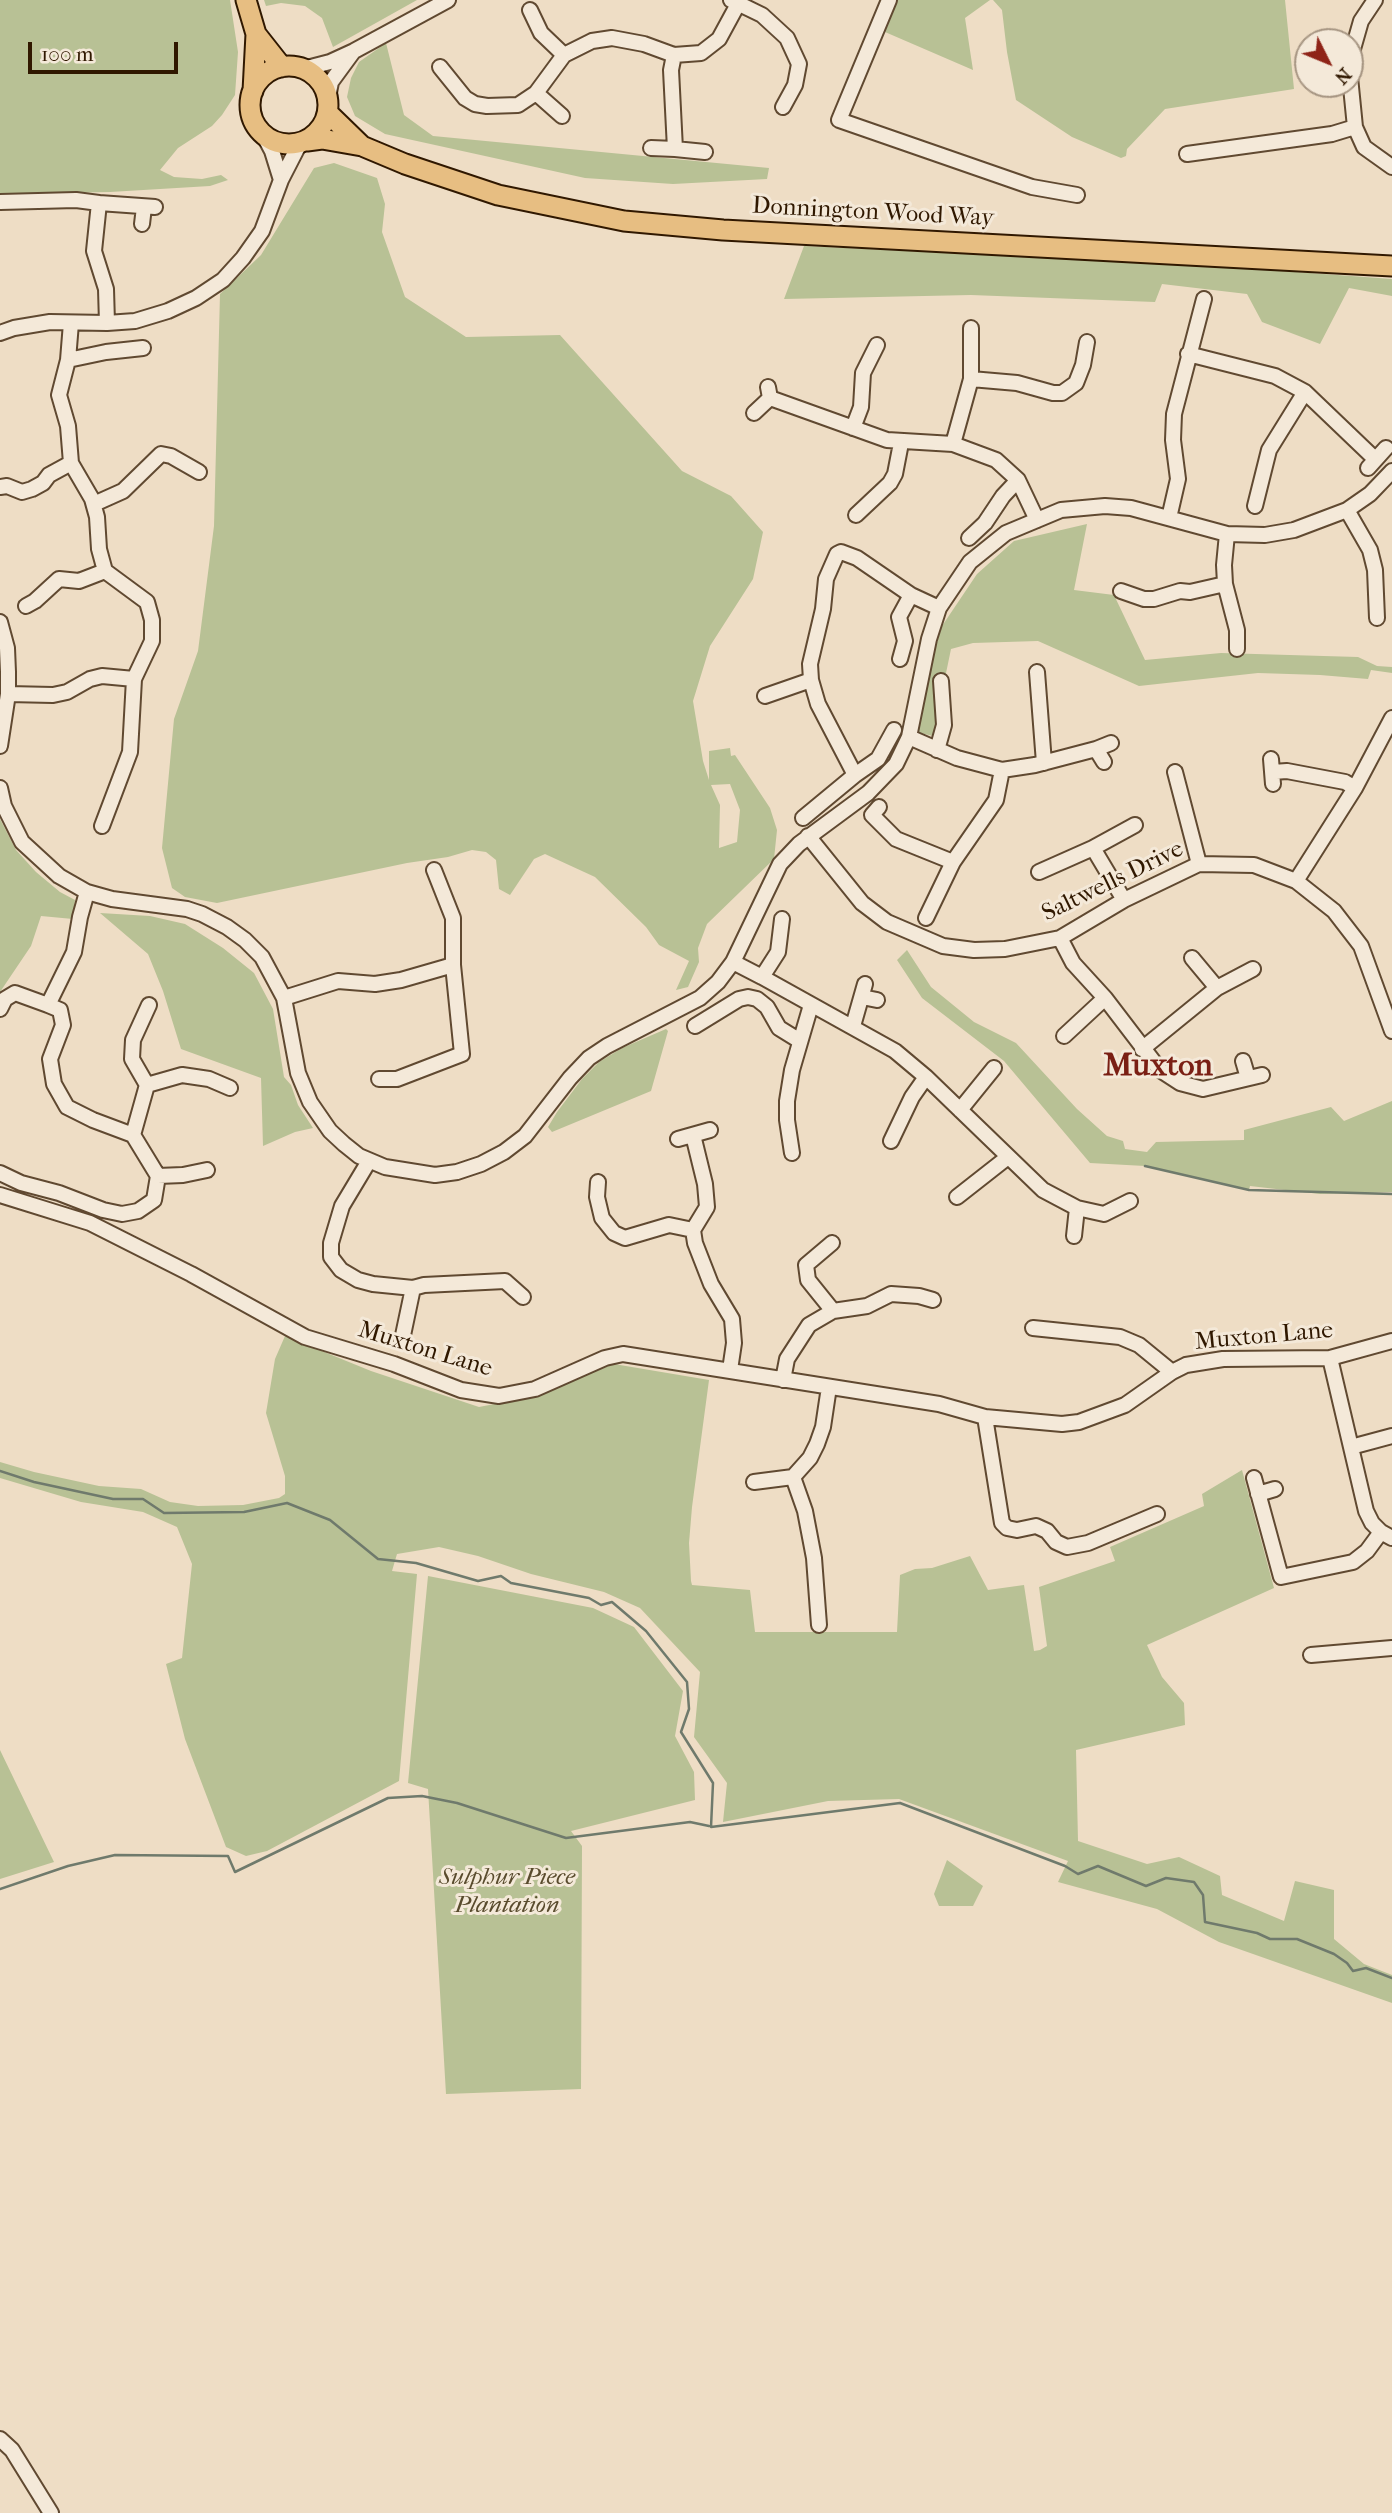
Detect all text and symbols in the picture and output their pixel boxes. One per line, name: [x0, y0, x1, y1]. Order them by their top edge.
scale bar: [32, 28, 182, 72]
north arrow: [1294, 28, 1364, 98]
text: 100 m: [41, 42, 94, 66]
text: N: [1330, 63, 1356, 89]
street label: Donnington Wood Way: [751, 192, 995, 234]
street label: Saltwells Drive: [1038, 835, 1188, 929]
district label: Muxton: [1103, 1048, 1213, 1086]
street label: Muxton Lane: [354, 1316, 496, 1384]
street label: Muxton Lane: [1194, 1317, 1334, 1357]
park label: Sulphur Piece Plantation: [439, 1864, 575, 1920]

